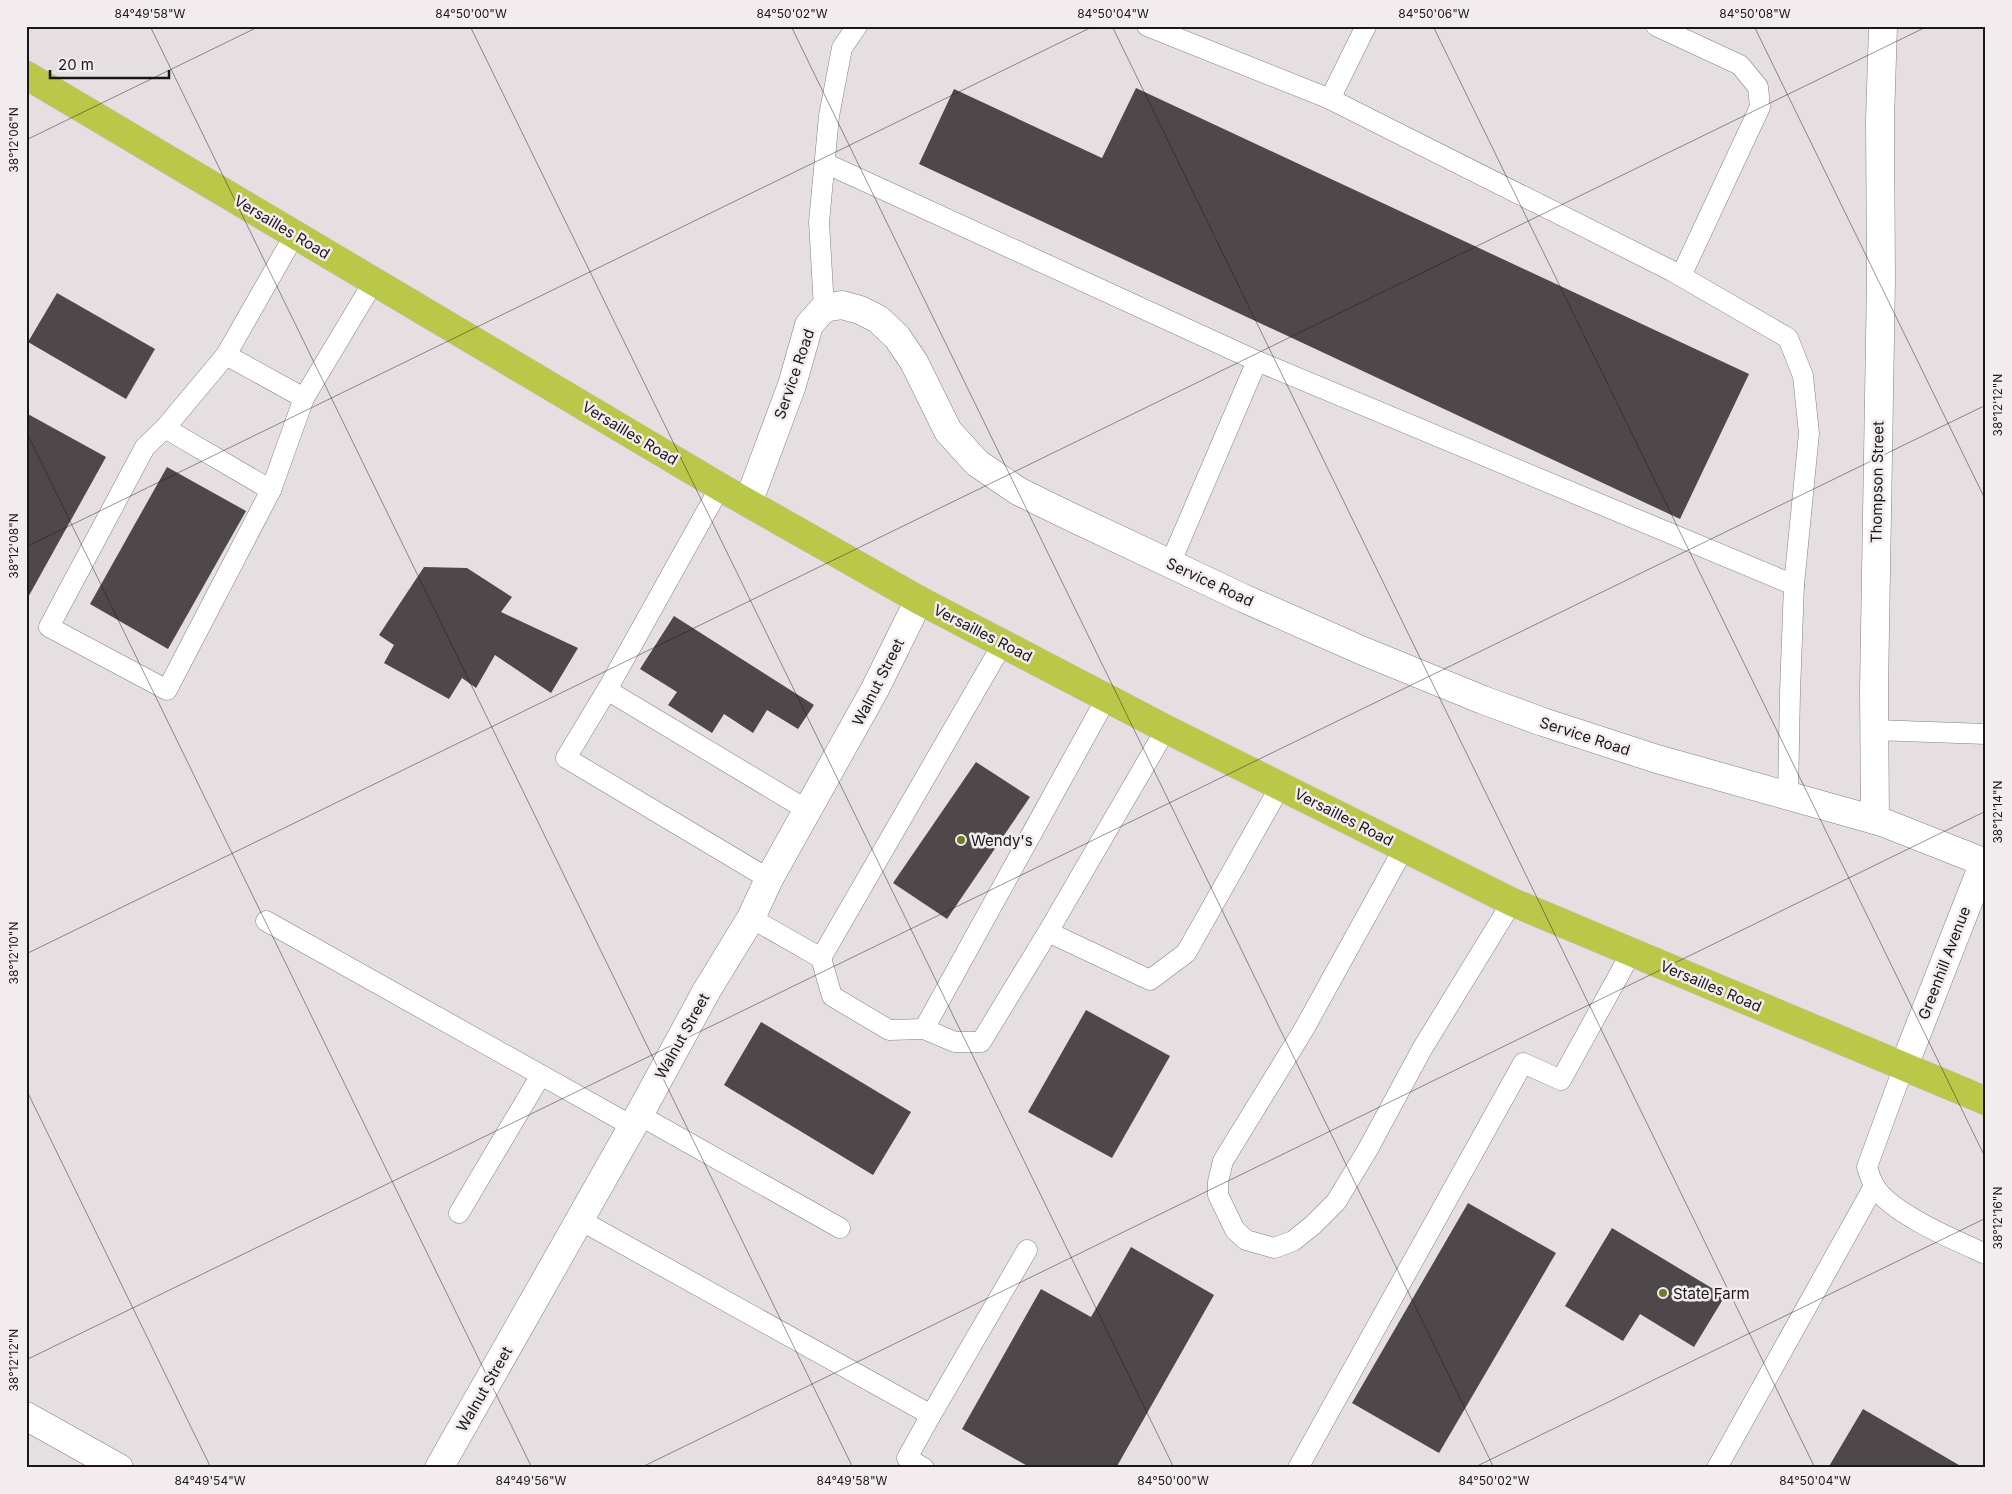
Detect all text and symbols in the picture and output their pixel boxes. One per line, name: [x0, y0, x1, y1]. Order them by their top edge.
text: 84°49'58"W: [115, 6, 186, 21]
text: 84°50'00"W: [435, 6, 507, 21]
text: 84°50'02"W: [756, 6, 828, 21]
text: 84°50'04"W: [1077, 6, 1149, 21]
text: 84°50'06"W: [1398, 6, 1470, 21]
text: 84°50'08"W: [1719, 6, 1791, 21]
scale bar: [50, 48, 169, 80]
text: 20 m: [58, 55, 94, 74]
text: 38°12'06"N: [6, 107, 21, 173]
street label: Versailles Road: [231, 191, 333, 263]
street label: Service Road: [770, 326, 818, 422]
text: 38°12'12"N: [1990, 374, 2005, 436]
street label: Versailles Road: [579, 397, 681, 469]
street label: Thompson Street: [1866, 421, 1888, 543]
text: 38°12'08"N: [6, 513, 21, 579]
street label: Service Road: [1163, 554, 1257, 610]
street label: Versailles Road: [930, 600, 1036, 666]
street label: Walnut Street: [848, 635, 908, 729]
street label: Service Road: [1537, 712, 1633, 760]
text: 38°12'14"N: [1990, 780, 2005, 844]
street label: Versailles Road: [1291, 784, 1397, 850]
place label: Wendy's: [971, 831, 1033, 850]
marker: Wendy's: [955, 834, 967, 846]
street label: Greenhill Avenue: [1914, 904, 1974, 1022]
text: 38°12'10"N: [6, 921, 21, 985]
street label: Versailles Road: [1657, 956, 1765, 1016]
street label: Walnut Street: [651, 990, 713, 1082]
text: 38°12'16"N: [1990, 1187, 2005, 1249]
place label: State Farm: [1673, 1284, 1750, 1303]
marker: State Farm: [1657, 1287, 1669, 1299]
text: 38°12'12"N: [6, 1329, 21, 1391]
street label: Walnut Street: [452, 1343, 516, 1435]
text: 84°49'54"W: [174, 1473, 246, 1488]
text: 84°49'56"W: [496, 1473, 567, 1488]
text: 84°49'58"W: [817, 1473, 888, 1488]
text: 84°50'00"W: [1137, 1473, 1209, 1488]
text: 84°50'02"W: [1458, 1473, 1530, 1488]
text: 84°50'04"W: [1779, 1473, 1851, 1488]

